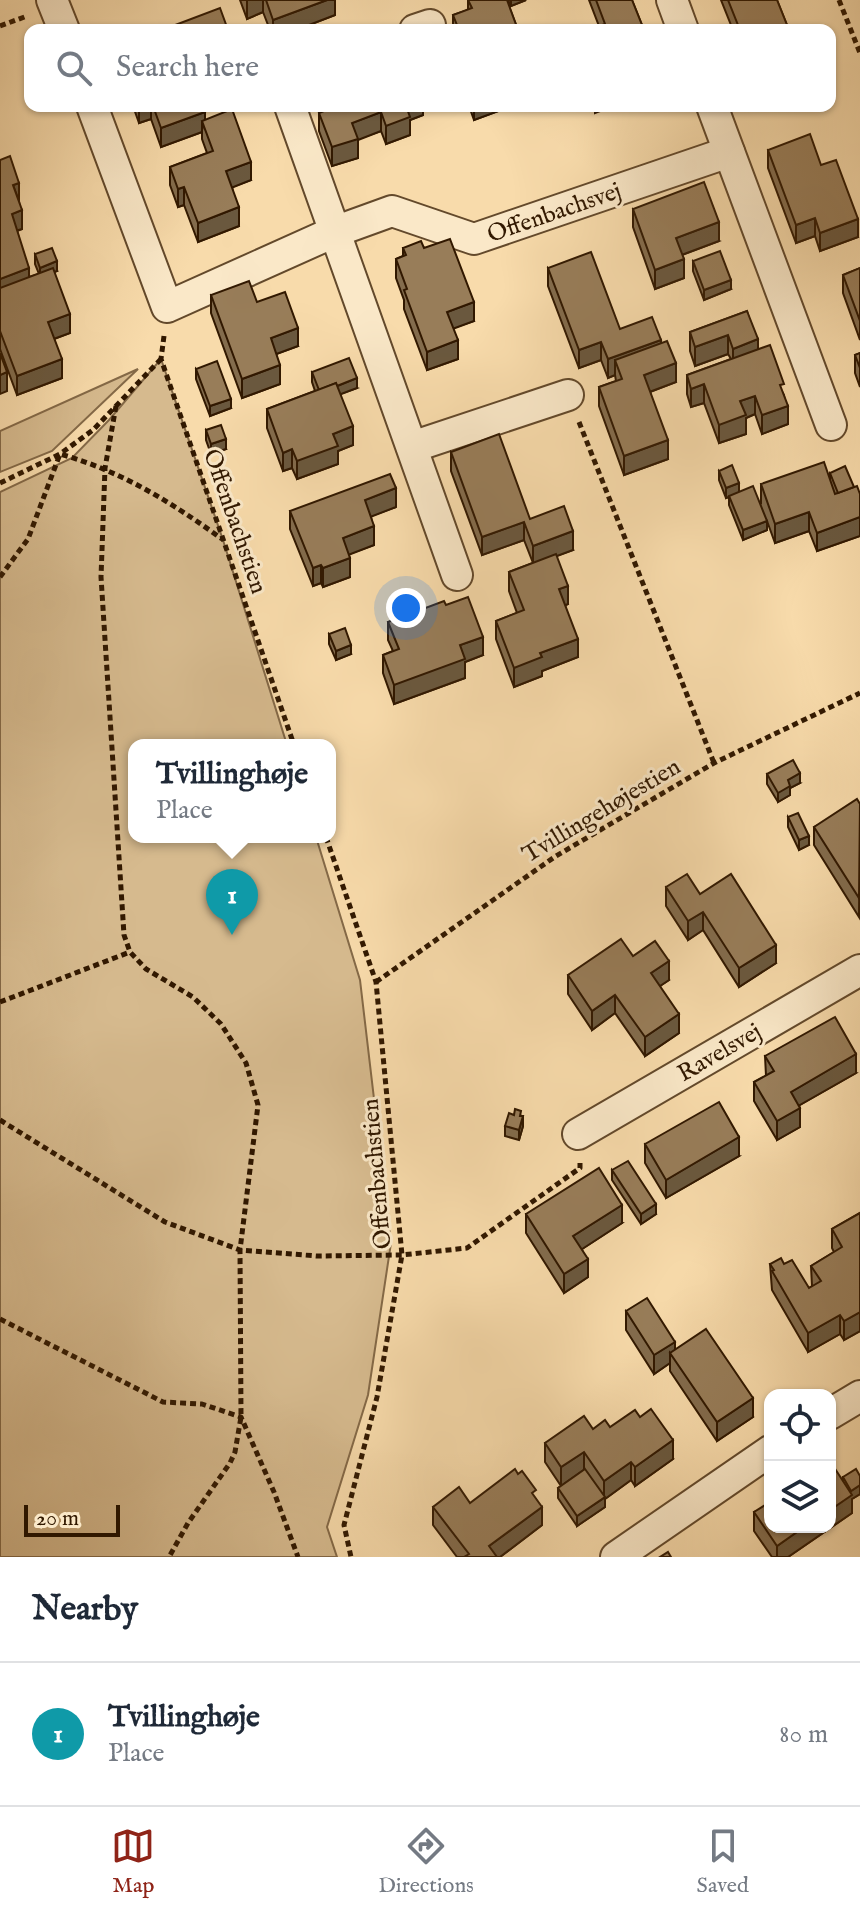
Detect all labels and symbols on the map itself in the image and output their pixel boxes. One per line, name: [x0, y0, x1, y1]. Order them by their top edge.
street label: Offenbachsvej: [483, 176, 626, 251]
street label: Offenbachstien: [195, 445, 274, 598]
your location: [386, 588, 426, 628]
street label: Tvillingehøjestien: [517, 752, 687, 871]
pin: 1: [206, 869, 258, 935]
street label: Ravelsvej: [672, 1017, 767, 1090]
street label: Offenbachstien: [355, 1097, 400, 1250]
scale bar: [24, 1501, 120, 1537]

